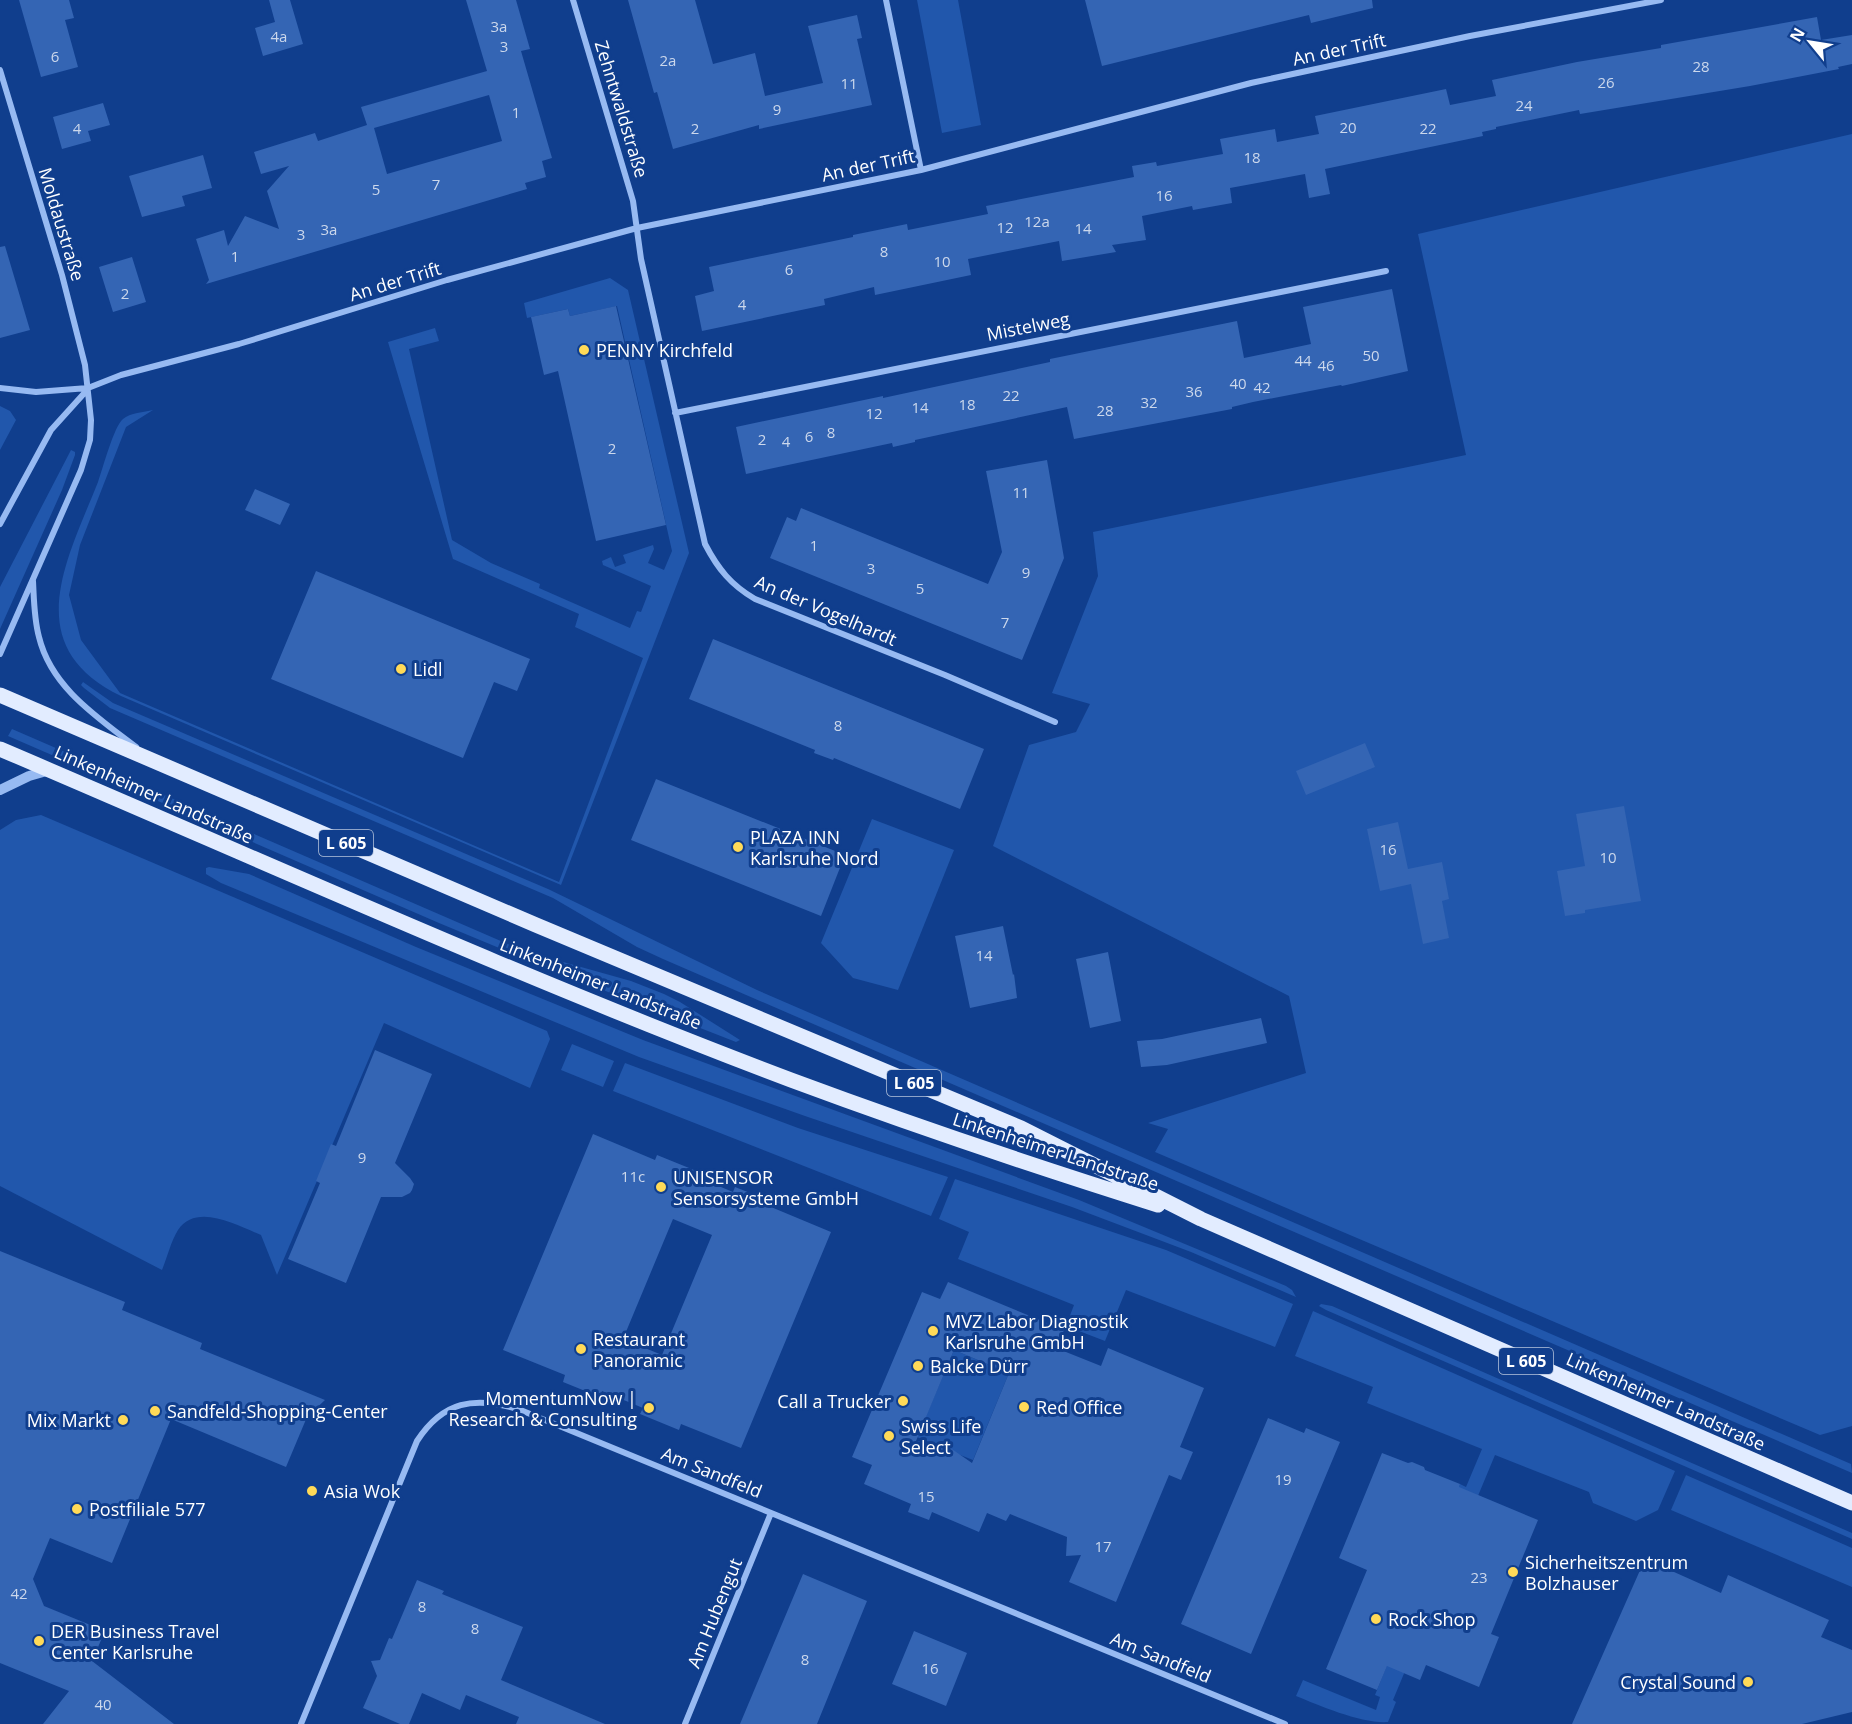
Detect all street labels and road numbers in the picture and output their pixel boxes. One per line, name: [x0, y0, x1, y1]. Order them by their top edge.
street label: An der Trift: [1290, 27, 1388, 71]
street label: Zehntwaldstraße: [590, 38, 654, 180]
street label: An der Trift: [819, 143, 917, 187]
street label: Moldaustraße: [33, 164, 91, 284]
street label: An der Trift: [346, 256, 444, 306]
street label: Mistelweg: [984, 306, 1072, 346]
street label: An der Vogelhardt: [751, 569, 901, 651]
street label: Linkenheimer Landstraße: [51, 739, 257, 849]
road number: L 605: [319, 830, 373, 856]
street label: Linkenheimer Landstraße: [497, 932, 705, 1034]
road number: L 605: [887, 1070, 941, 1096]
street label: Linkenheimer Landstraße: [950, 1106, 1162, 1196]
street label: Linkenheimer Landstraße: [1563, 1346, 1769, 1456]
road number: L 605: [1499, 1348, 1553, 1374]
street label: Am Sandfeld: [658, 1441, 766, 1503]
street label: Am Hubengut: [681, 1555, 747, 1671]
street label: Am Sandfeld: [1107, 1626, 1215, 1688]

